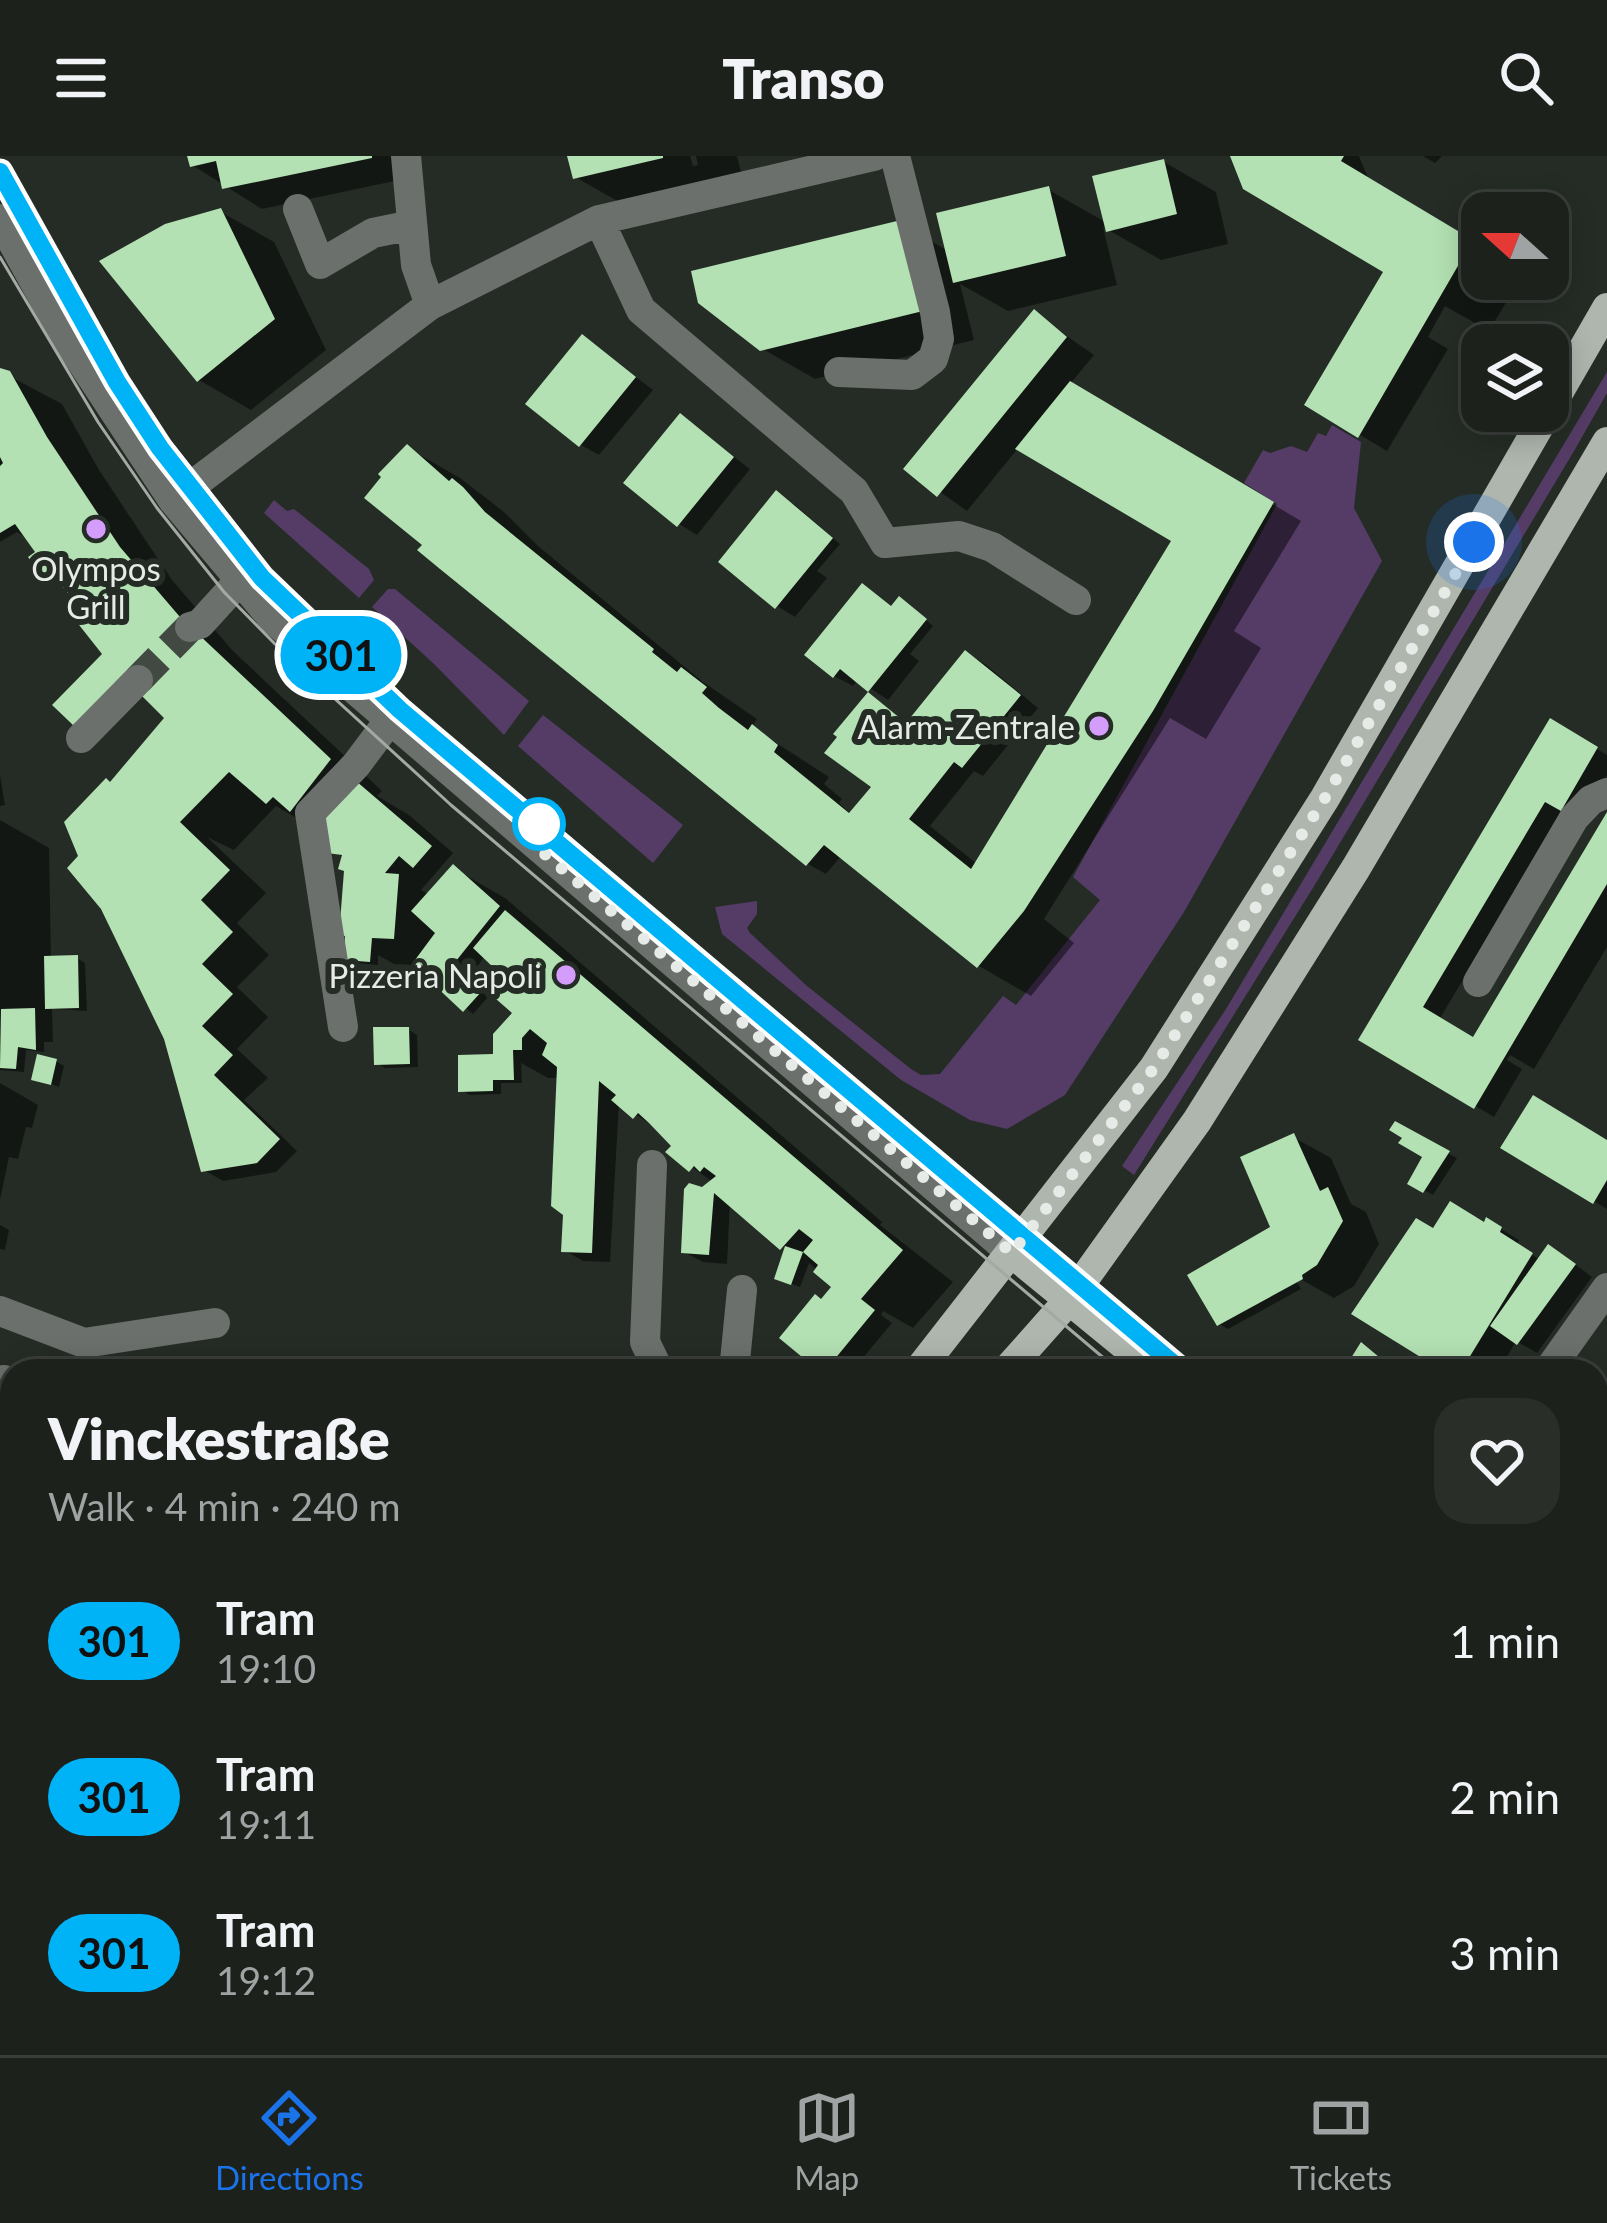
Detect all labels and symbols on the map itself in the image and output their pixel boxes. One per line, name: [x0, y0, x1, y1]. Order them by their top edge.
north arrow: [1461, 192, 1569, 300]
your location: [1444, 512, 1504, 572]
marker: Olympos Grill: [83, 516, 109, 542]
place label: Olympos Grill: [31, 548, 161, 626]
line badge: 301: [272, 616, 410, 694]
place label: Alarm-Zentrale: [857, 706, 1075, 746]
marker: Alarm-Zentrale: [1086, 713, 1112, 739]
unlabelled marker: [514, 799, 564, 849]
place label: Pizzeria Napoli: [329, 955, 542, 995]
marker: Pizzeria Napoli: [553, 962, 579, 988]

